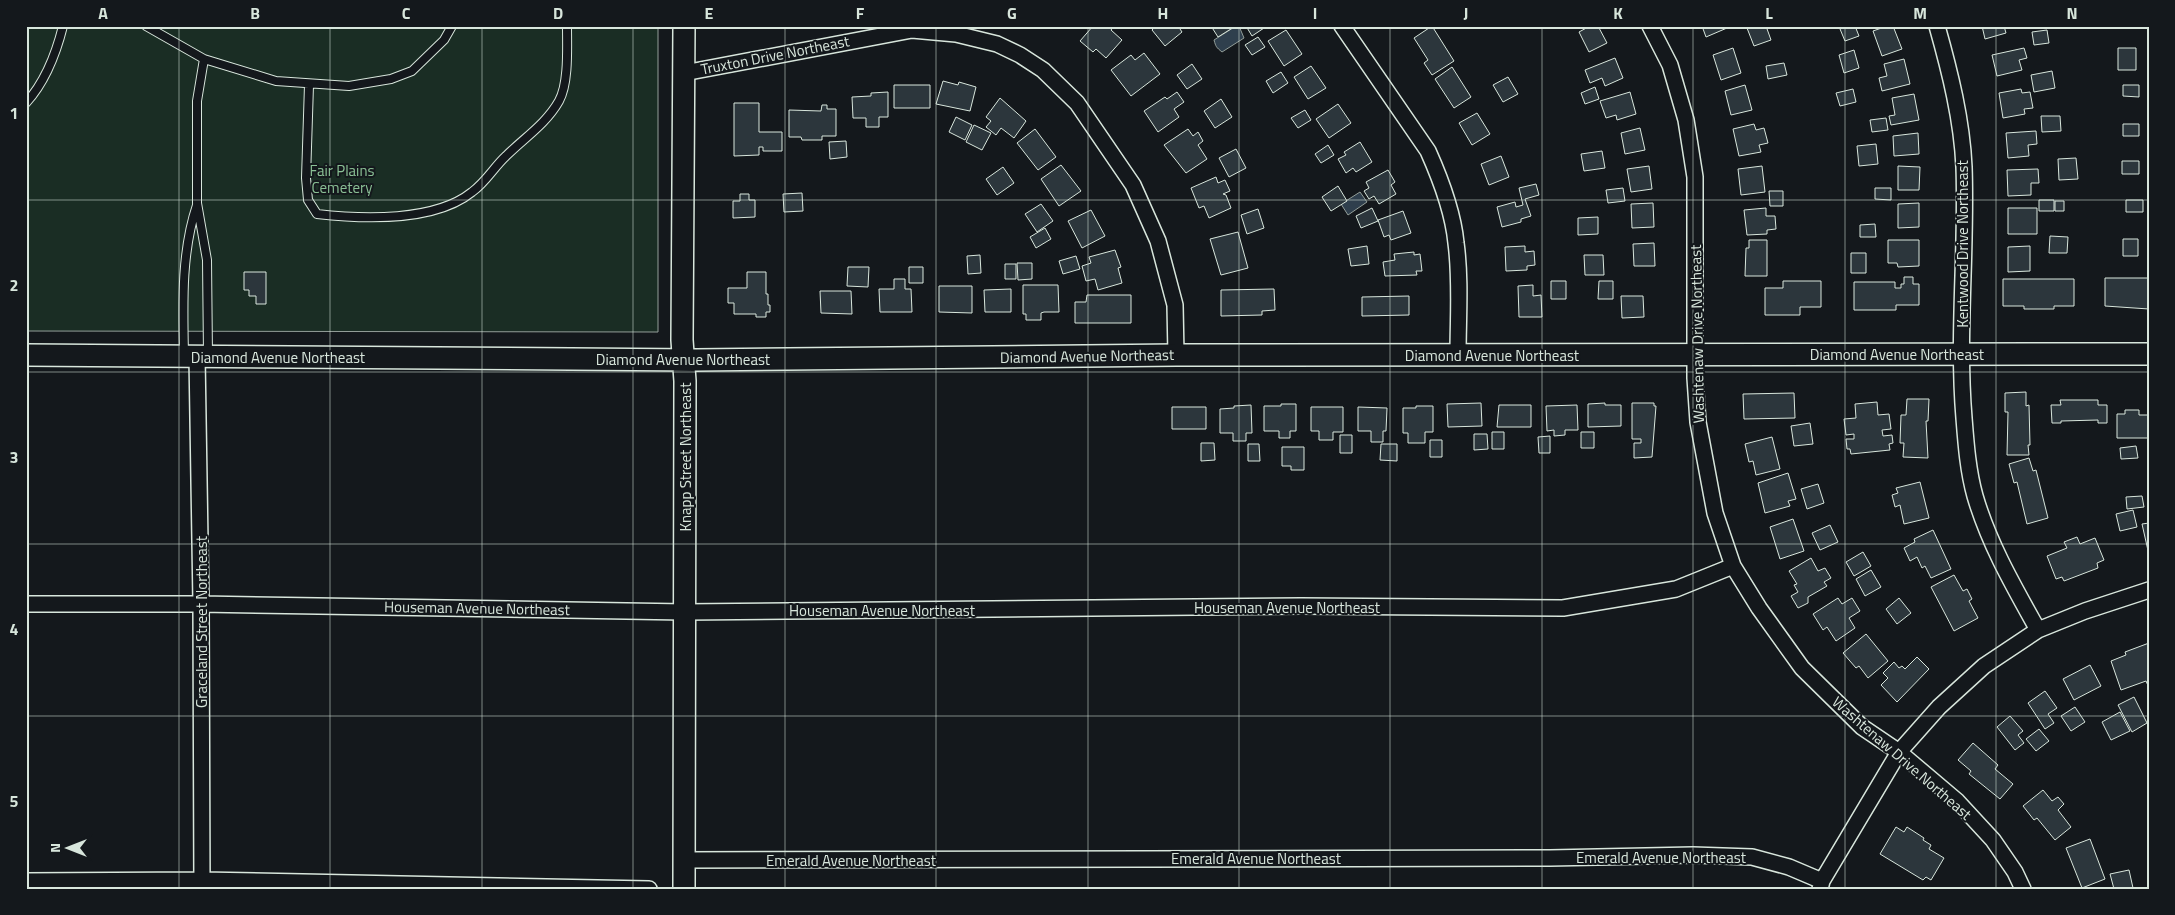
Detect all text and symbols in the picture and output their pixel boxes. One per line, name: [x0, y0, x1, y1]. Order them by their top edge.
text: A: [98, 1, 108, 25]
text: B: [250, 1, 260, 25]
text: C: [402, 1, 411, 25]
text: D: [553, 1, 563, 25]
text: E: [705, 1, 714, 25]
text: F: [856, 1, 865, 25]
text: G: [1007, 1, 1017, 25]
text: H: [1158, 1, 1168, 25]
text: I: [1313, 1, 1317, 25]
text: J: [1464, 1, 1468, 25]
text: K: [1613, 1, 1623, 25]
text: L: [1765, 1, 1773, 25]
text: M: [1913, 1, 1927, 25]
text: N: [2066, 1, 2078, 25]
street label: Truxton Drive Northeast: [699, 29, 852, 81]
text: 1: [10, 101, 18, 125]
park label: Fair Plains Cemetery: [310, 159, 374, 199]
street label: Kentwood Drive Northeast: [1951, 160, 1974, 328]
street label: Washtenaw Drive Northeast: [1684, 244, 1710, 424]
text: 2: [10, 273, 18, 297]
street label: Diamond Avenue Northeast: [1000, 343, 1175, 369]
street label: Diamond Avenue Northeast: [1810, 343, 1985, 366]
street label: Diamond Avenue Northeast: [1405, 344, 1580, 367]
street label: Diamond Avenue Northeast: [191, 346, 366, 369]
street label: Diamond Avenue Northeast: [596, 348, 771, 371]
street label: Knapp Street Northeast: [674, 382, 697, 531]
text: 3: [10, 445, 18, 469]
street label: Graceland Street Northeast: [190, 535, 213, 708]
street label: Houseman Avenue Northeast: [384, 595, 571, 621]
street label: Houseman Avenue Northeast: [1194, 596, 1381, 619]
street label: Houseman Avenue Northeast: [789, 599, 976, 622]
text: 4: [10, 617, 19, 641]
street label: Washtenaw Drive Northeast: [1827, 691, 1978, 826]
text: 5: [10, 789, 19, 813]
north arrow: [42, 822, 92, 872]
text: N: [44, 843, 65, 853]
street label: Emerald Avenue Northeast: [1576, 846, 1747, 869]
street label: Emerald Avenue Northeast: [1171, 847, 1342, 870]
street label: Emerald Avenue Northeast: [766, 849, 937, 872]

